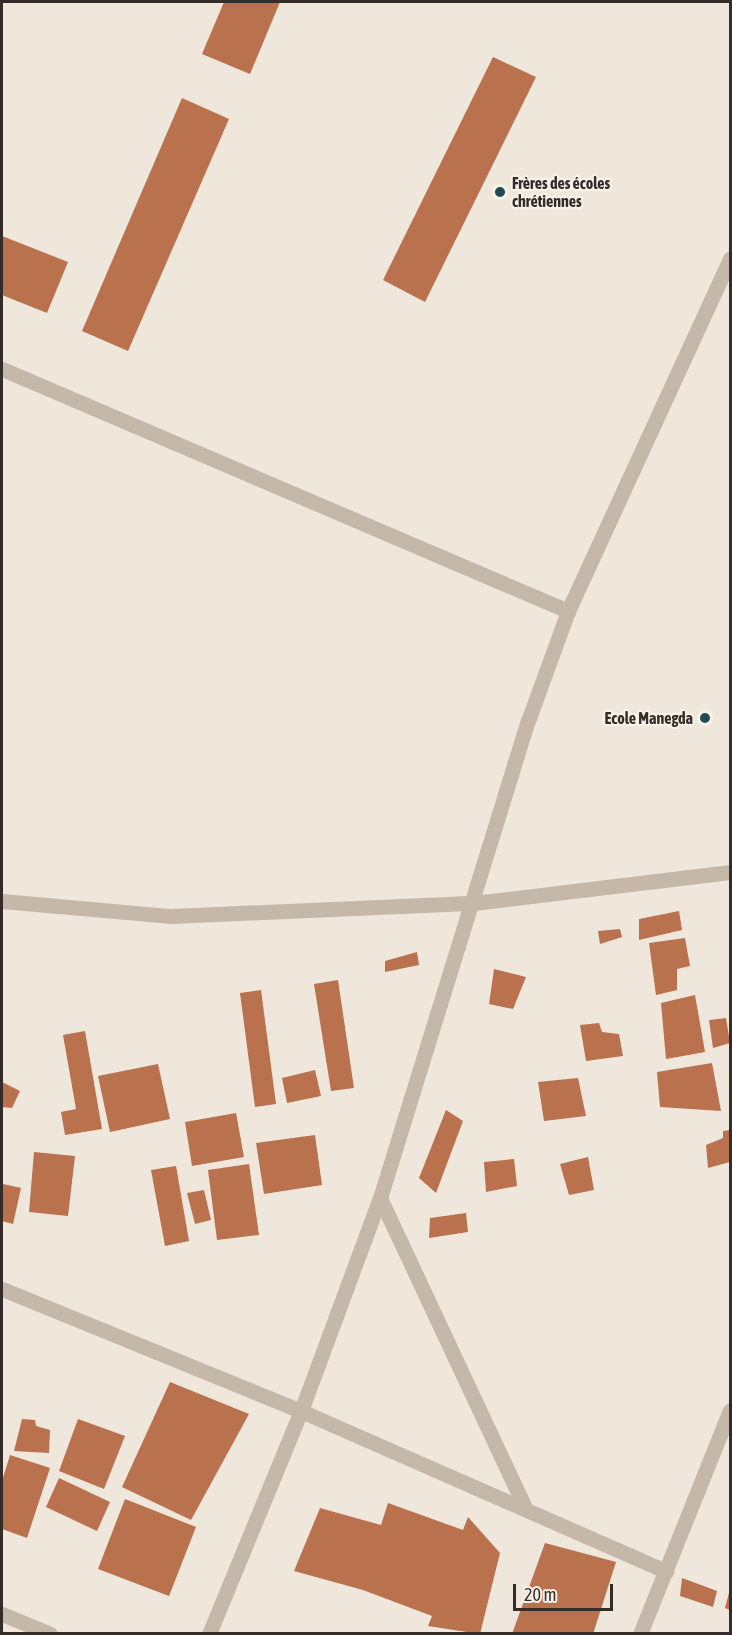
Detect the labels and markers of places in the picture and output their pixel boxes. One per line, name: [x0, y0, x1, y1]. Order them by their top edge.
place label: Frères des écoles chrétiennes: [512, 173, 610, 211]
marker: Frères des écoles chrétiennes: [493, 185, 507, 199]
place label: Ecole Manegda: [604, 708, 693, 728]
marker: Ecole Manegda: [698, 711, 712, 725]

